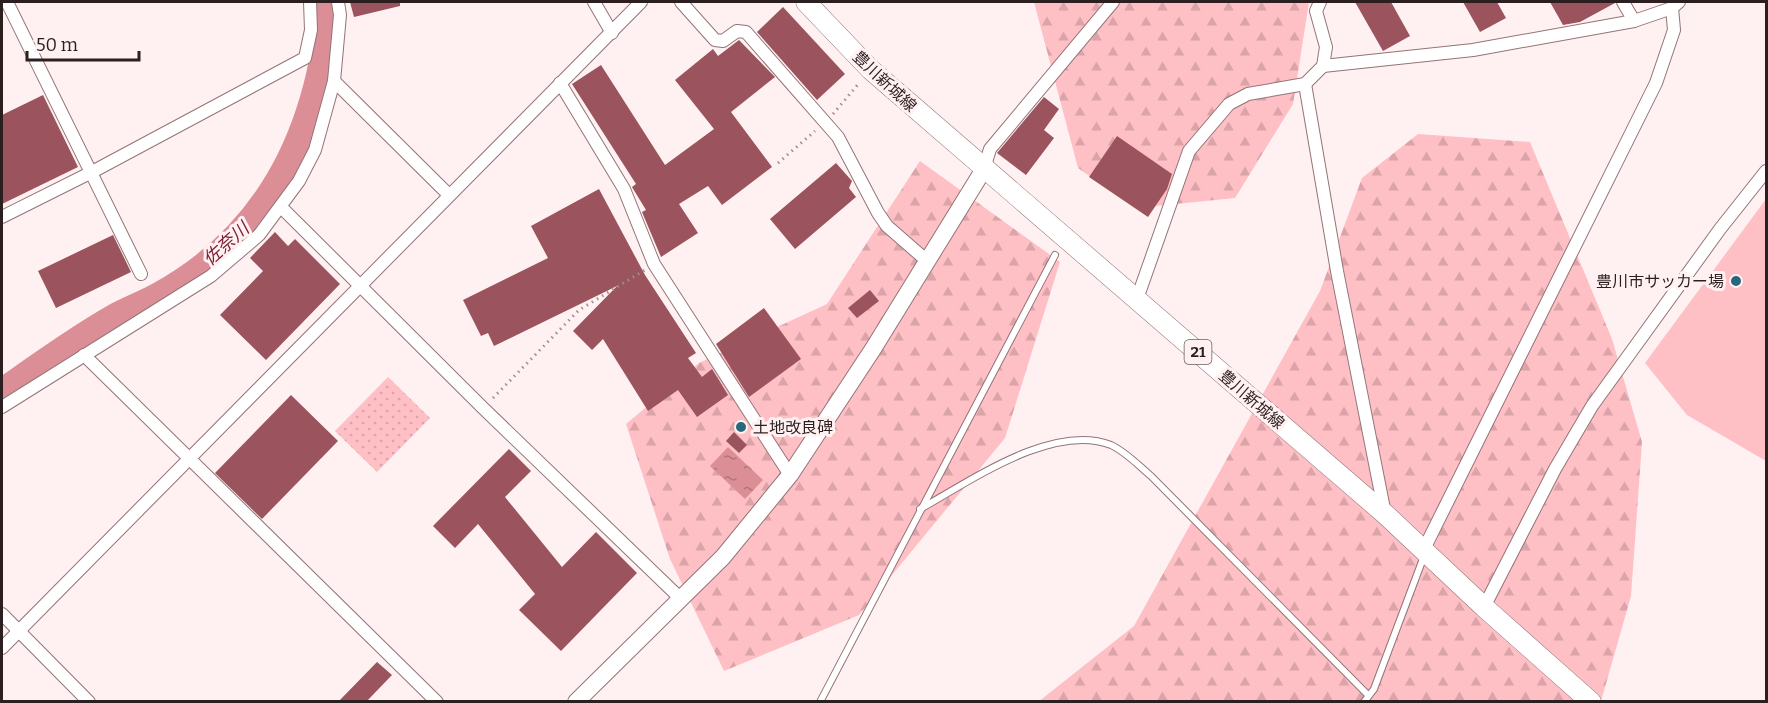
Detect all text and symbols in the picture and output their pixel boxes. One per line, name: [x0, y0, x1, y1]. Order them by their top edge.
scale bar: [27, 24, 140, 62]
text: 50 m: [36, 34, 78, 56]
street label: 豊川新城線: [849, 47, 920, 116]
water label: 佐奈川: [199, 216, 255, 270]
place label: 豊川市サッカー場: [1596, 272, 1724, 291]
marker: 豊川市サッカー場: [1729, 274, 1743, 288]
road number: 21: [1184, 340, 1212, 364]
street label: 豊川新城線: [1215, 366, 1288, 433]
place label: 土地改良碑: [753, 418, 833, 437]
marker: 土地改良碑: [734, 420, 748, 434]

